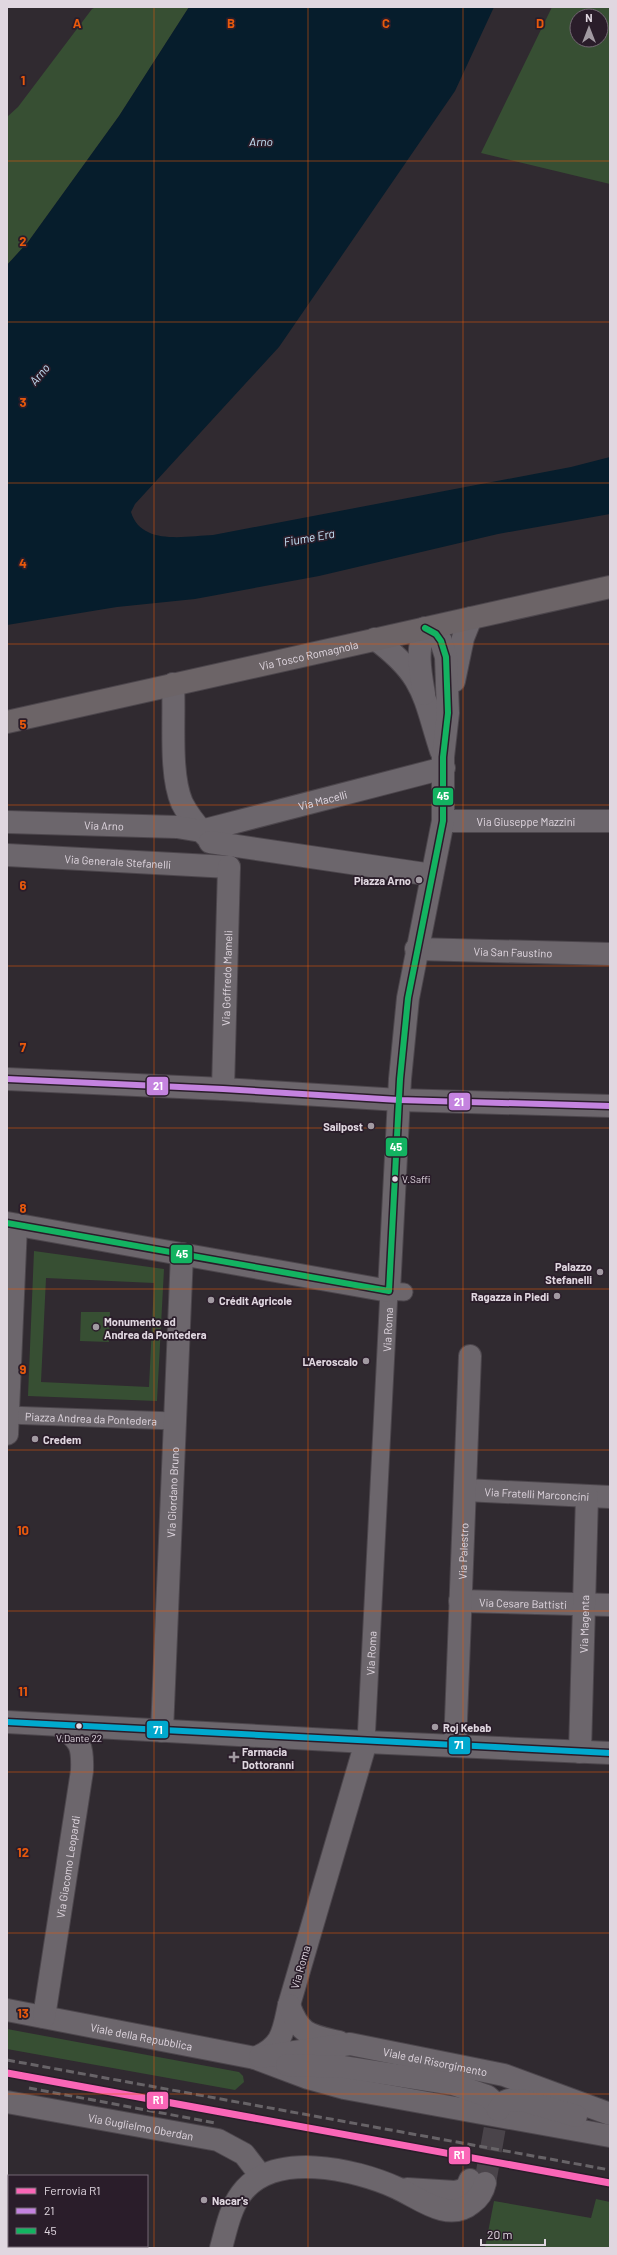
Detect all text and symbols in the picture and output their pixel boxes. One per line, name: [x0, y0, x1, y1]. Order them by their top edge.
north arrow: [569, 8, 609, 48]
text: N: [585, 11, 593, 24]
text: A: [73, 15, 82, 31]
text: B: [227, 15, 235, 31]
text: C: [382, 15, 390, 31]
text: D: [536, 15, 544, 31]
text: 1: [21, 72, 25, 88]
water label: Arno: [249, 134, 273, 148]
text: 2: [19, 233, 27, 249]
water label: Arno: [26, 360, 52, 388]
text: 3: [19, 394, 27, 410]
water label: Fiume Era: [282, 526, 336, 548]
text: 4: [19, 555, 27, 571]
street label: Via Tosco Romagnola: [258, 637, 359, 672]
text: 5: [19, 716, 27, 732]
street label: Via Macelli: [297, 787, 349, 812]
line badge: 45: [432, 787, 454, 806]
text: 45: [437, 789, 449, 802]
street label: Via Giuseppe Mazzini: [477, 815, 576, 828]
street label: Via Arno: [84, 818, 124, 832]
street label: Via Generale Stefanelli: [64, 852, 172, 870]
place label: Piazza Arno: [354, 874, 411, 887]
marker: Piazza Arno: [414, 875, 424, 885]
text: 6: [20, 877, 27, 893]
street label: Via Goffredo Mameli: [218, 930, 234, 1026]
street label: Via San Faustino: [473, 944, 552, 959]
text: 7: [20, 1039, 27, 1055]
line badge: 21: [146, 1076, 169, 1096]
text: 21: [153, 1079, 163, 1092]
line badge: 21: [448, 1092, 471, 1111]
text: 21: [454, 1095, 464, 1108]
place label: Sailpost: [323, 1120, 363, 1133]
marker: Sailpost: [366, 1121, 376, 1131]
line badge: 45: [385, 1137, 408, 1157]
text: 45: [390, 1140, 402, 1153]
place label: V.Saffi: [402, 1173, 430, 1185]
marker: V.Saffi: [390, 1174, 400, 1184]
text: 8: [19, 1200, 27, 1216]
line badge: 45: [170, 1244, 193, 1264]
text: 45: [176, 1247, 188, 1260]
place label: Palazzo Stefanelli: [545, 1260, 592, 1286]
marker: Palazzo Stefanelli: [595, 1267, 605, 1277]
place label: Ragazza in Piedi: [471, 1290, 549, 1303]
marker: Ragazza in Piedi: [552, 1291, 562, 1301]
place label: Crédit Agricole: [219, 1294, 292, 1307]
marker: Crédit Agricole: [206, 1295, 216, 1305]
street label: Via Roma: [379, 1307, 395, 1352]
place label: Monumento ad Andrea da Pontedera: [104, 1315, 207, 1341]
marker: Monumento ad Andrea da Pontedera: [91, 1322, 101, 1332]
place label: L'Aeroscalo: [302, 1355, 358, 1368]
marker: L'Aeroscalo: [361, 1356, 371, 1366]
text: 9: [20, 1361, 27, 1377]
street label: Piazza Andrea da Pontedera: [25, 1409, 157, 1427]
place label: Credem: [43, 1433, 81, 1446]
marker: Credem: [30, 1434, 40, 1444]
street label: Via Giordano Bruno: [164, 1446, 180, 1538]
street label: Via Fratelli Marconcini: [484, 1484, 590, 1503]
text: 10: [17, 1522, 29, 1538]
street label: Via Palestro: [455, 1523, 470, 1580]
street label: Via Cesare Battisti: [479, 1595, 567, 1610]
street label: Via Magenta: [576, 1595, 591, 1653]
street label: Via Roma: [363, 1631, 378, 1676]
text: 11: [18, 1683, 28, 1699]
line badge: 71: [146, 1720, 169, 1739]
marker: V.Dante 22: [74, 1721, 84, 1731]
place label: Roj Kebab: [443, 1721, 492, 1734]
marker: Roj Kebab: [430, 1722, 440, 1732]
text: 71: [153, 1723, 163, 1736]
place label: V.Dante 22: [56, 1732, 102, 1744]
line badge: 71: [448, 1736, 471, 1755]
text: 71: [454, 1738, 464, 1751]
place label: Farmacia Dottoranni: [242, 1745, 294, 1771]
marker: Farmacia Dottoranni: [229, 1752, 239, 1762]
street label: Via Giacomo Leopardi: [53, 1814, 82, 1919]
text: 12: [17, 1844, 29, 1860]
street label: Via Roma: [288, 1944, 312, 1990]
text: 13: [17, 2005, 29, 2021]
street label: Viale della Repubblica: [89, 2020, 194, 2052]
street label: Viale del Risorgimento: [382, 2044, 489, 2078]
line badge: R1: [146, 2091, 169, 2110]
text: R1: [153, 2093, 163, 2106]
street label: Via Guglielmo Oberdan: [87, 2110, 195, 2142]
line badge: R1: [448, 2146, 471, 2165]
text: R1: [454, 2148, 464, 2161]
legend: [8, 2175, 148, 2247]
text: Ferrovia R1: [44, 2183, 101, 2197]
place label: Nacar's: [212, 2194, 249, 2207]
marker: Nacar's: [199, 2195, 209, 2205]
text: 21: [44, 2203, 54, 2217]
scale bar: [481, 2221, 545, 2247]
text: 45: [44, 2223, 57, 2237]
text: 20 m: [487, 2227, 513, 2241]

